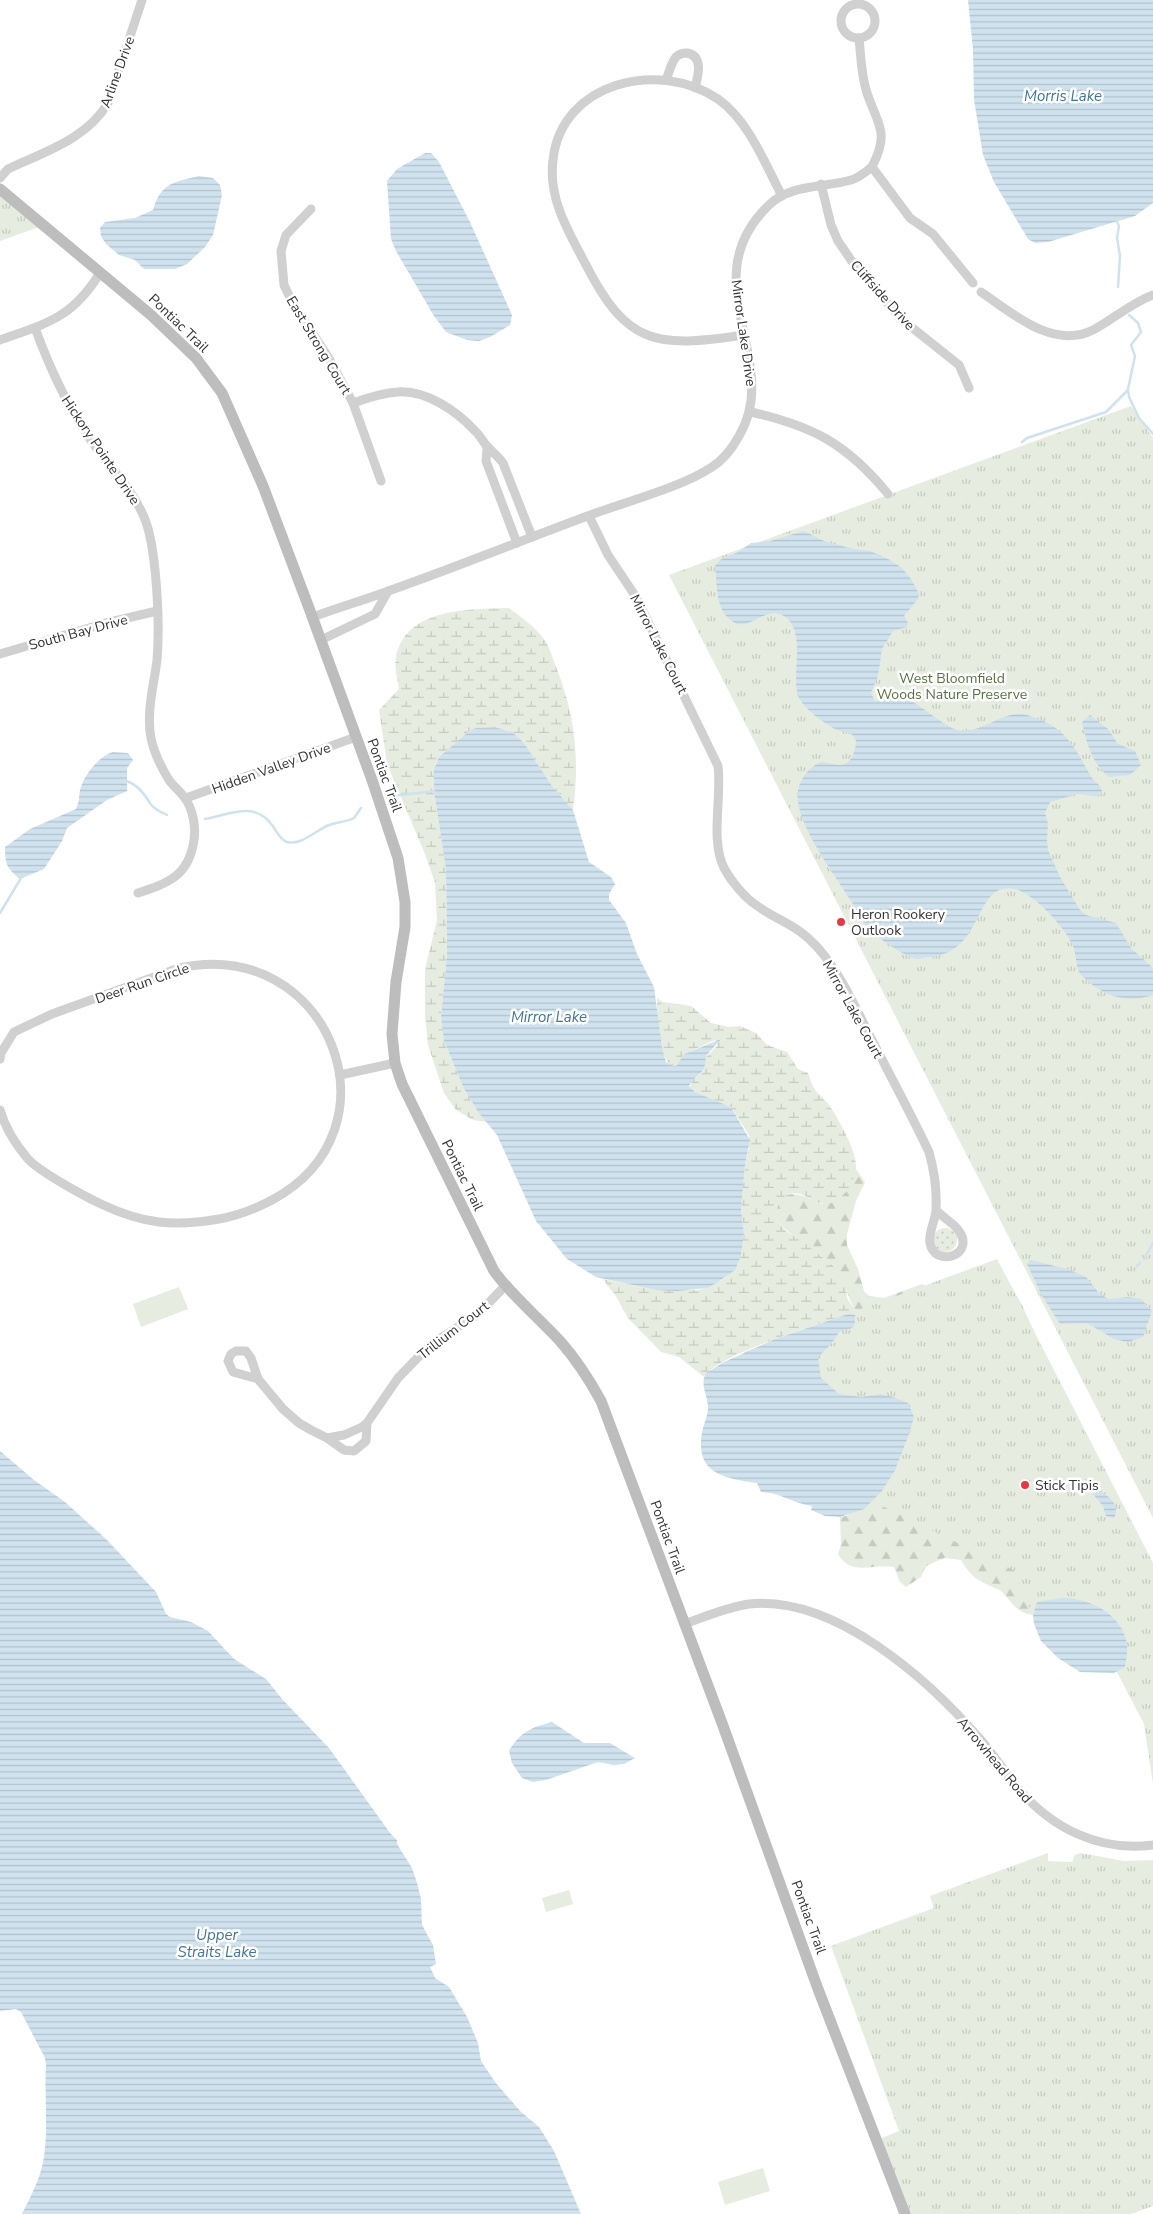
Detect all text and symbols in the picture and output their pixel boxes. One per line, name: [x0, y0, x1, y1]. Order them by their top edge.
street label: Arline Drive: [96, 34, 139, 111]
water label: Morris Lake: [1024, 86, 1102, 106]
street label: Cliffside Drive: [846, 256, 919, 334]
street label: Mirror Lake Drive: [727, 278, 760, 388]
street label: Pontiac Trail: [144, 290, 214, 358]
street label: East Strong Court: [282, 293, 355, 398]
street label: Hickory Pointe Drive: [57, 392, 144, 509]
street label: Mirror Lake Court: [625, 591, 692, 697]
street label: South Bay Drive: [27, 610, 130, 655]
park label: West Bloomfield Woods Nature Preserve: [877, 669, 1027, 704]
street label: Pontiac Trail: [362, 736, 407, 815]
street label: Hidden Valley Drive: [209, 738, 333, 799]
place label: Heron Rookery Outlook: [851, 905, 946, 940]
marker: Heron Rookery Outlook: [835, 916, 847, 928]
street label: Mirror Lake Court: [818, 957, 887, 1062]
street label: Deer Run Circle: [93, 958, 192, 1008]
water label: Mirror Lake: [511, 1007, 587, 1027]
street label: Pontiac Trail: [437, 1136, 488, 1215]
street label: Trillium Court: [414, 1297, 493, 1364]
place label: Stick Tipis: [1035, 1476, 1099, 1495]
marker: Stick Tipis: [1019, 1479, 1031, 1491]
street label: Pontiac Trail: [645, 1498, 690, 1577]
street label: Arrowhead Road: [953, 1713, 1036, 1807]
street label: Pontiac Trail: [786, 1878, 831, 1957]
water label: Upper Straits Lake: [178, 1925, 256, 1962]

